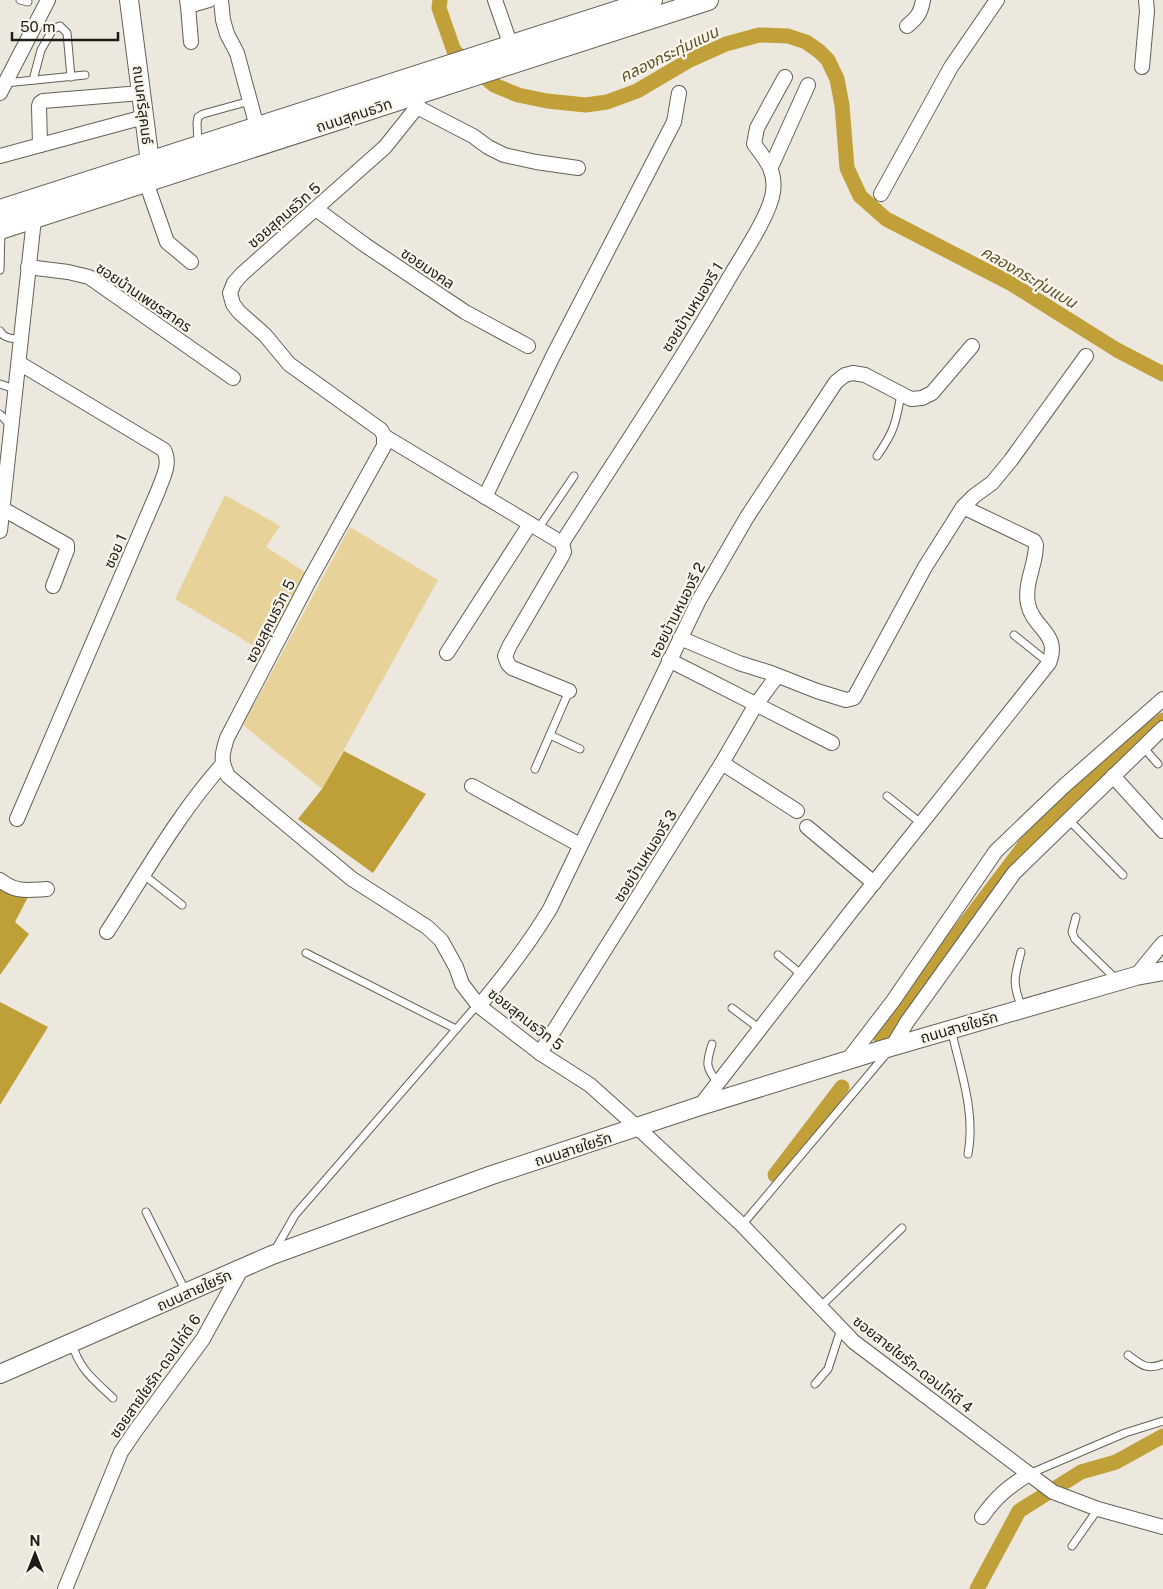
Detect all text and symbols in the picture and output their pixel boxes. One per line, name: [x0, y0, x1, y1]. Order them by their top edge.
scale bar: [12, 10, 119, 42]
text: 50 m: [20, 18, 55, 35]
water label: คลองกระทุ่มแบน: [617, 21, 723, 87]
street label: ถนนศรีสุคนธ์: [129, 65, 156, 146]
street label: ถนนสุคนธวิท: [314, 95, 395, 136]
street label: ซอยสุคนธวิท 5: [244, 179, 324, 252]
water label: คลองกระทุ่มแบน: [977, 242, 1081, 314]
street label: ซอยมงคล: [398, 244, 458, 292]
street label: ซอยบ้านเพชรสาคร: [93, 259, 195, 335]
street label: ซอยบ้านหนองรี 1: [658, 259, 726, 355]
street label: ซอย 1: [100, 531, 130, 571]
street label: ซอยบ้านหนองรี 2: [646, 559, 708, 661]
street label: ซอยสุคนธวิท 5: [242, 577, 299, 666]
street label: ซอยบ้านหนองรี 3: [610, 807, 680, 905]
street label: ซอยสุคนธวิท 5: [484, 984, 567, 1054]
street label: ถนนสายใยรัก: [918, 1008, 1000, 1046]
street label: ถนนสายใยรัก: [532, 1129, 614, 1169]
street label: ถนนสายใยรัก: [154, 1266, 234, 1314]
street label: ซอยสายใยรัก-ดอนไก่ดี 6: [106, 1311, 204, 1441]
street label: ซอยสายใยรัก-ดอนไก่ดี 4: [850, 1312, 976, 1416]
north arrow: [10, 1529, 60, 1579]
text: N: [30, 1533, 40, 1549]

